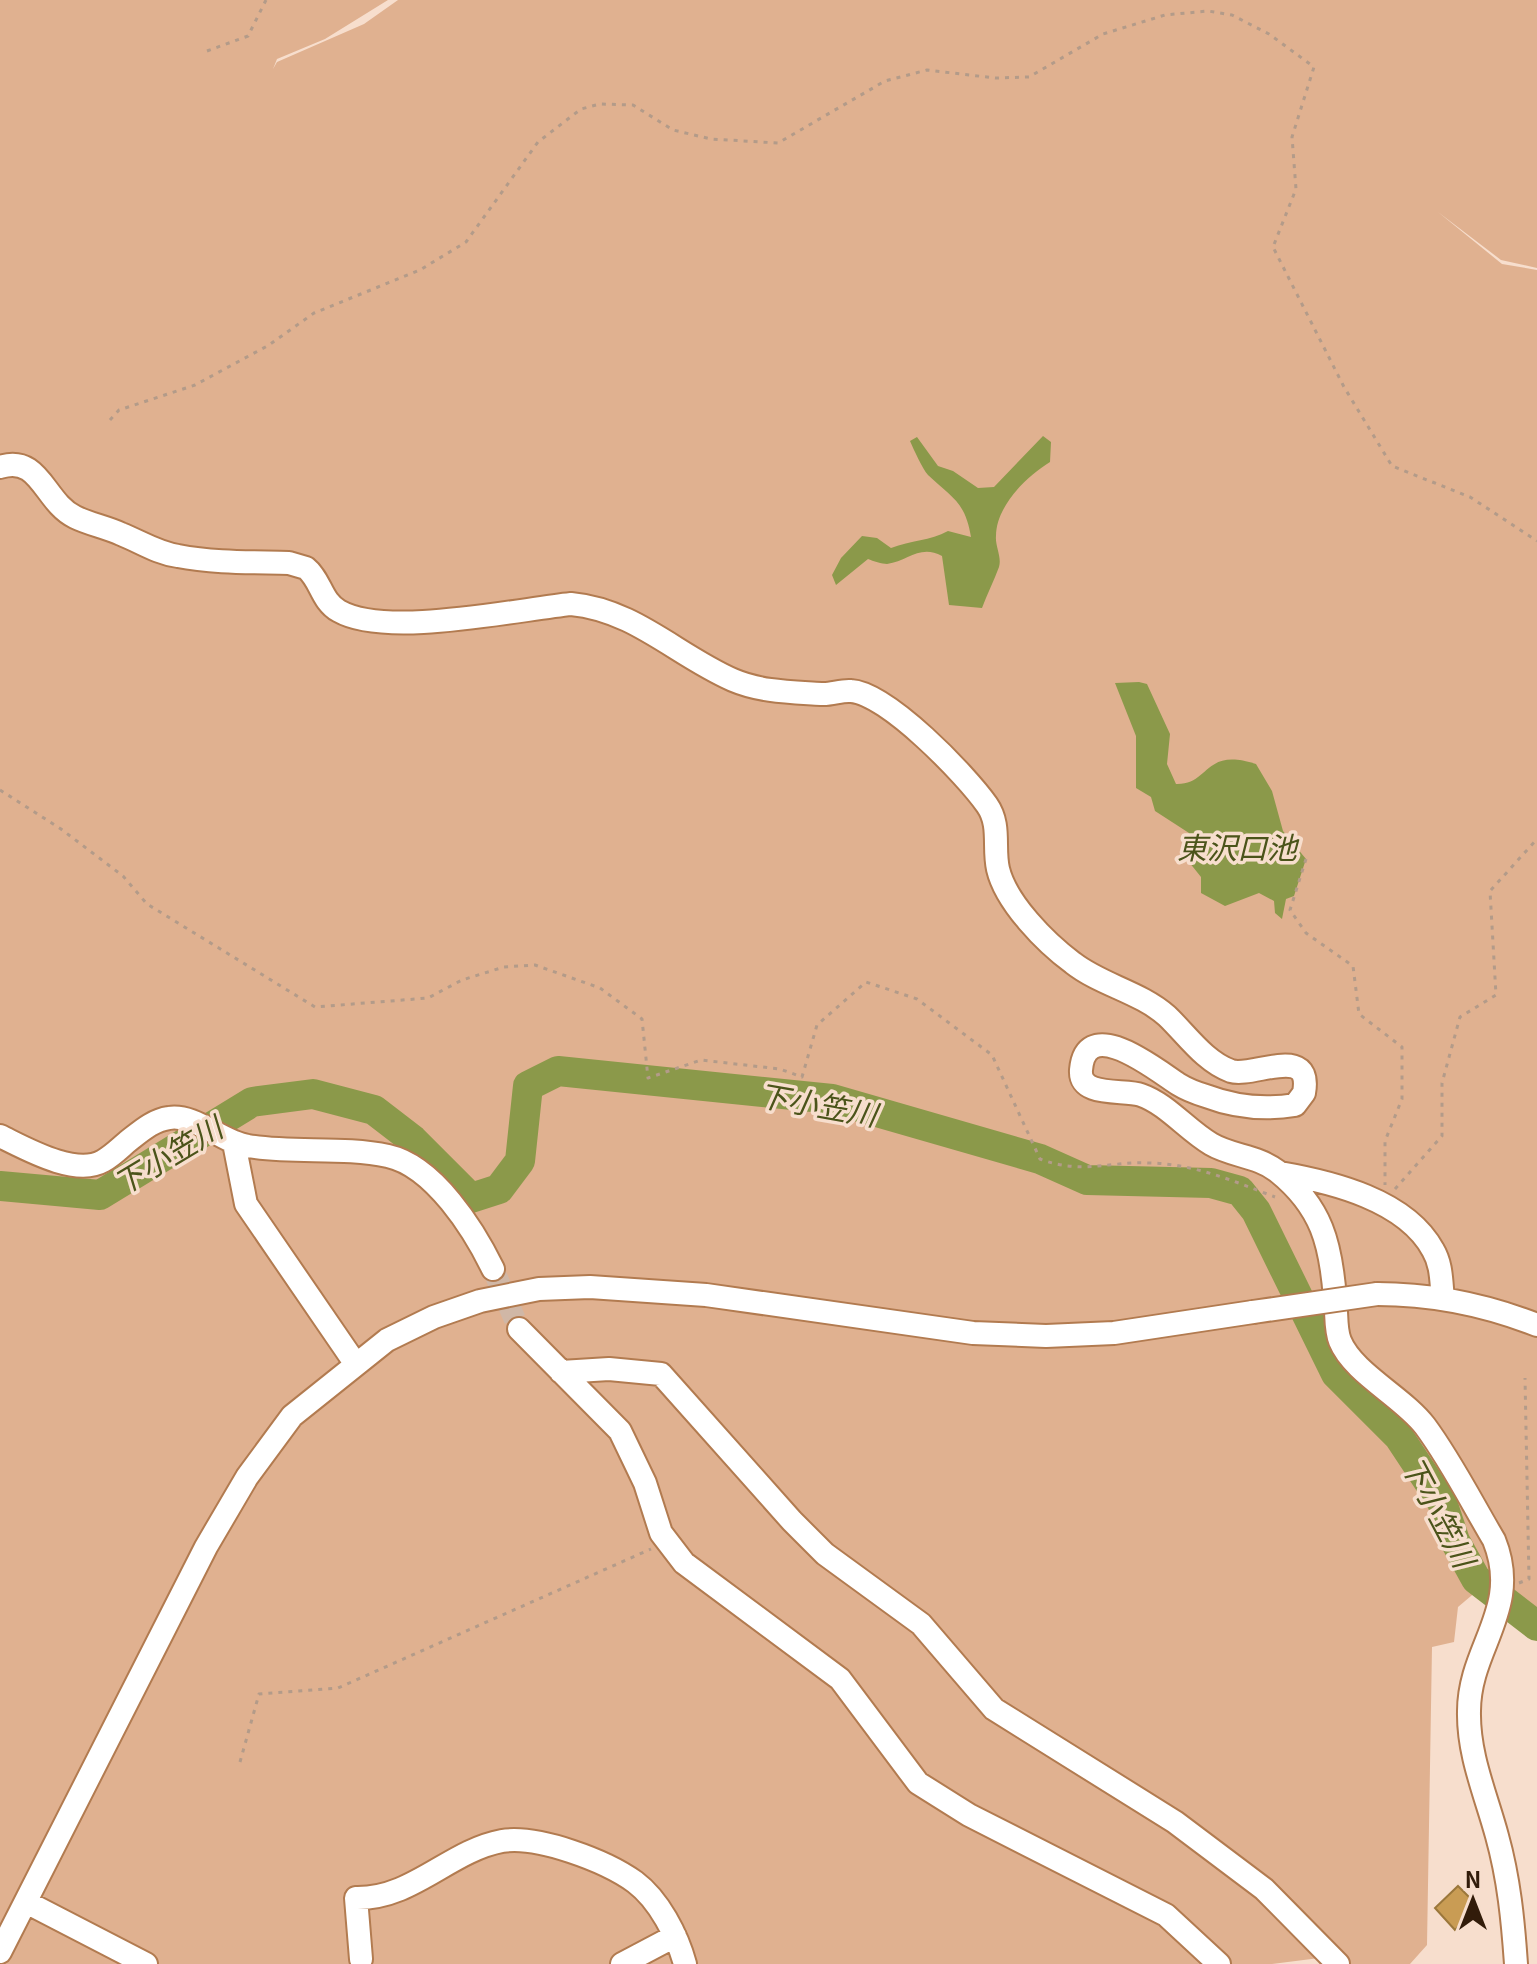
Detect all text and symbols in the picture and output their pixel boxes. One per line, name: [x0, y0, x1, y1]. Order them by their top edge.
water label: 東沢口池: [1177, 824, 1300, 868]
water label: 下小笠川: [755, 1071, 884, 1136]
water label: 下小笠川: [104, 1103, 232, 1204]
water label: 下小笠川: [1392, 1448, 1489, 1577]
north arrow: [1433, 1860, 1513, 1940]
text: N: [1465, 1862, 1481, 1894]

